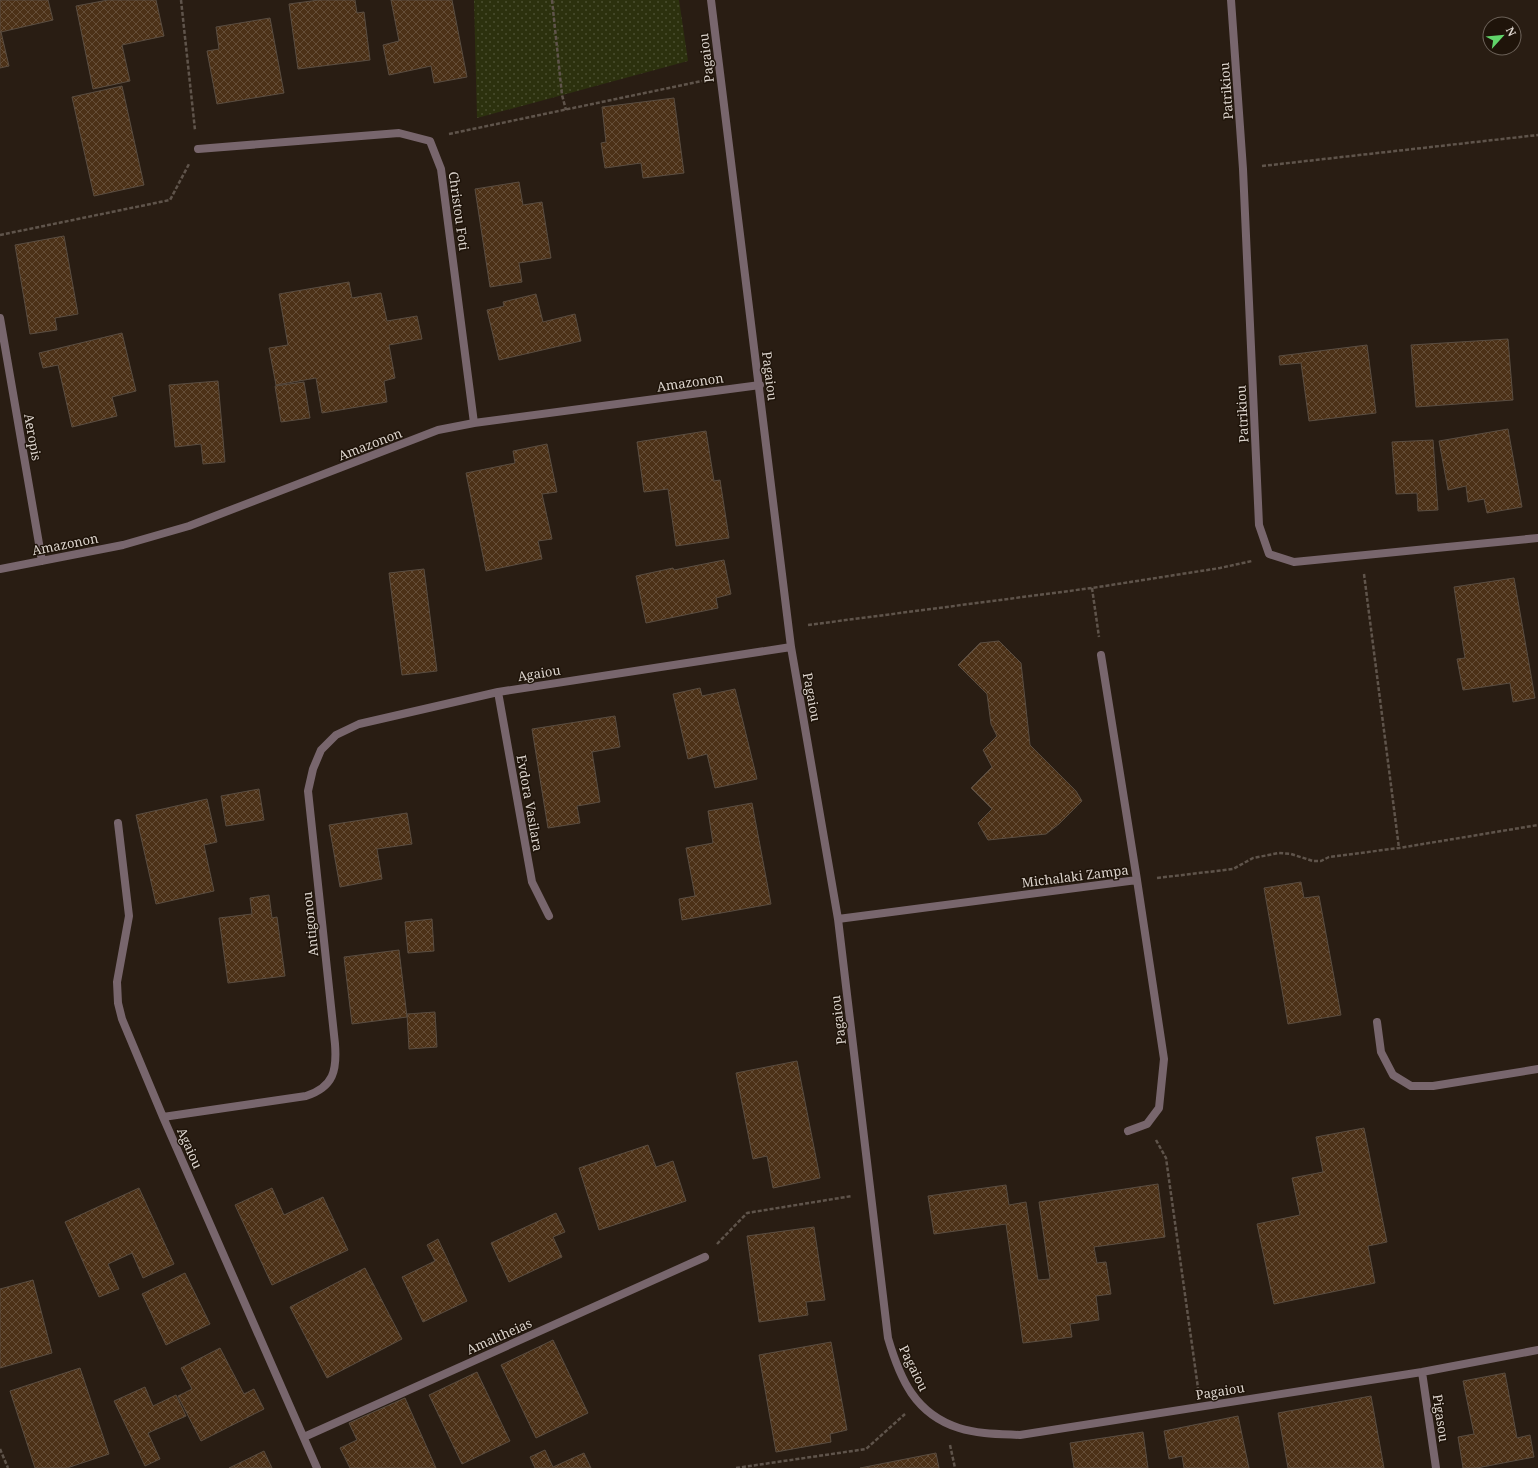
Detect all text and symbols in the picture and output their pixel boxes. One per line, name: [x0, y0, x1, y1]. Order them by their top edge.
north arrow: [1482, 16, 1522, 56]
text: N: [1503, 24, 1520, 39]
street label: Pagaiou: [694, 32, 718, 84]
street label: Patrikiou: [1215, 62, 1237, 120]
street label: Christou Foti: [445, 170, 473, 252]
street label: Pagaiou: [758, 350, 782, 402]
street label: Amazonon: [655, 368, 725, 396]
street label: Patrikiou: [1232, 385, 1252, 443]
street label: Aeropis: [20, 412, 46, 462]
street label: Amazonon: [335, 423, 405, 464]
street label: Amazonon: [30, 529, 100, 559]
street label: Agaiou: [516, 661, 562, 685]
street label: Pagaiou: [799, 671, 825, 723]
street label: Evdora Vasilara: [513, 753, 547, 853]
street label: Michalaki Zampa: [1021, 861, 1129, 891]
street label: Antigonou: [298, 891, 322, 957]
street label: Pagaiou: [826, 994, 850, 1046]
street label: Agaiou: [173, 1125, 207, 1171]
street label: Amaltheias: [463, 1314, 535, 1358]
street label: Pagaiou: [895, 1342, 933, 1394]
street label: Pagaiou: [1194, 1378, 1246, 1404]
street label: Pigasou: [1429, 1393, 1453, 1443]

